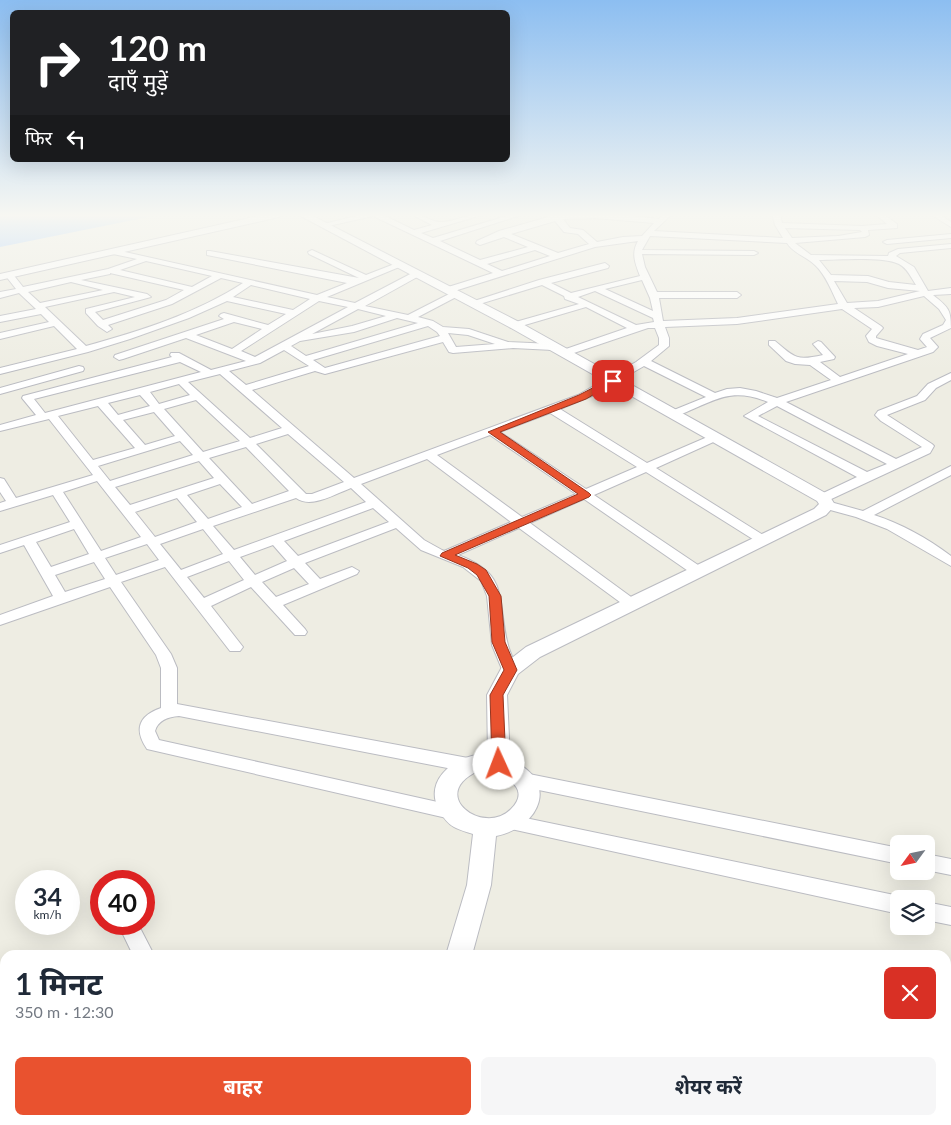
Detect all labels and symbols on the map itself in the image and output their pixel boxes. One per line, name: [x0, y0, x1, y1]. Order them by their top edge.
pin: [592, 360, 634, 402]
position arrow: [472, 737, 524, 789]
north arrow: [890, 835, 935, 880]
speed limit sign: 40: [90, 870, 155, 935]

